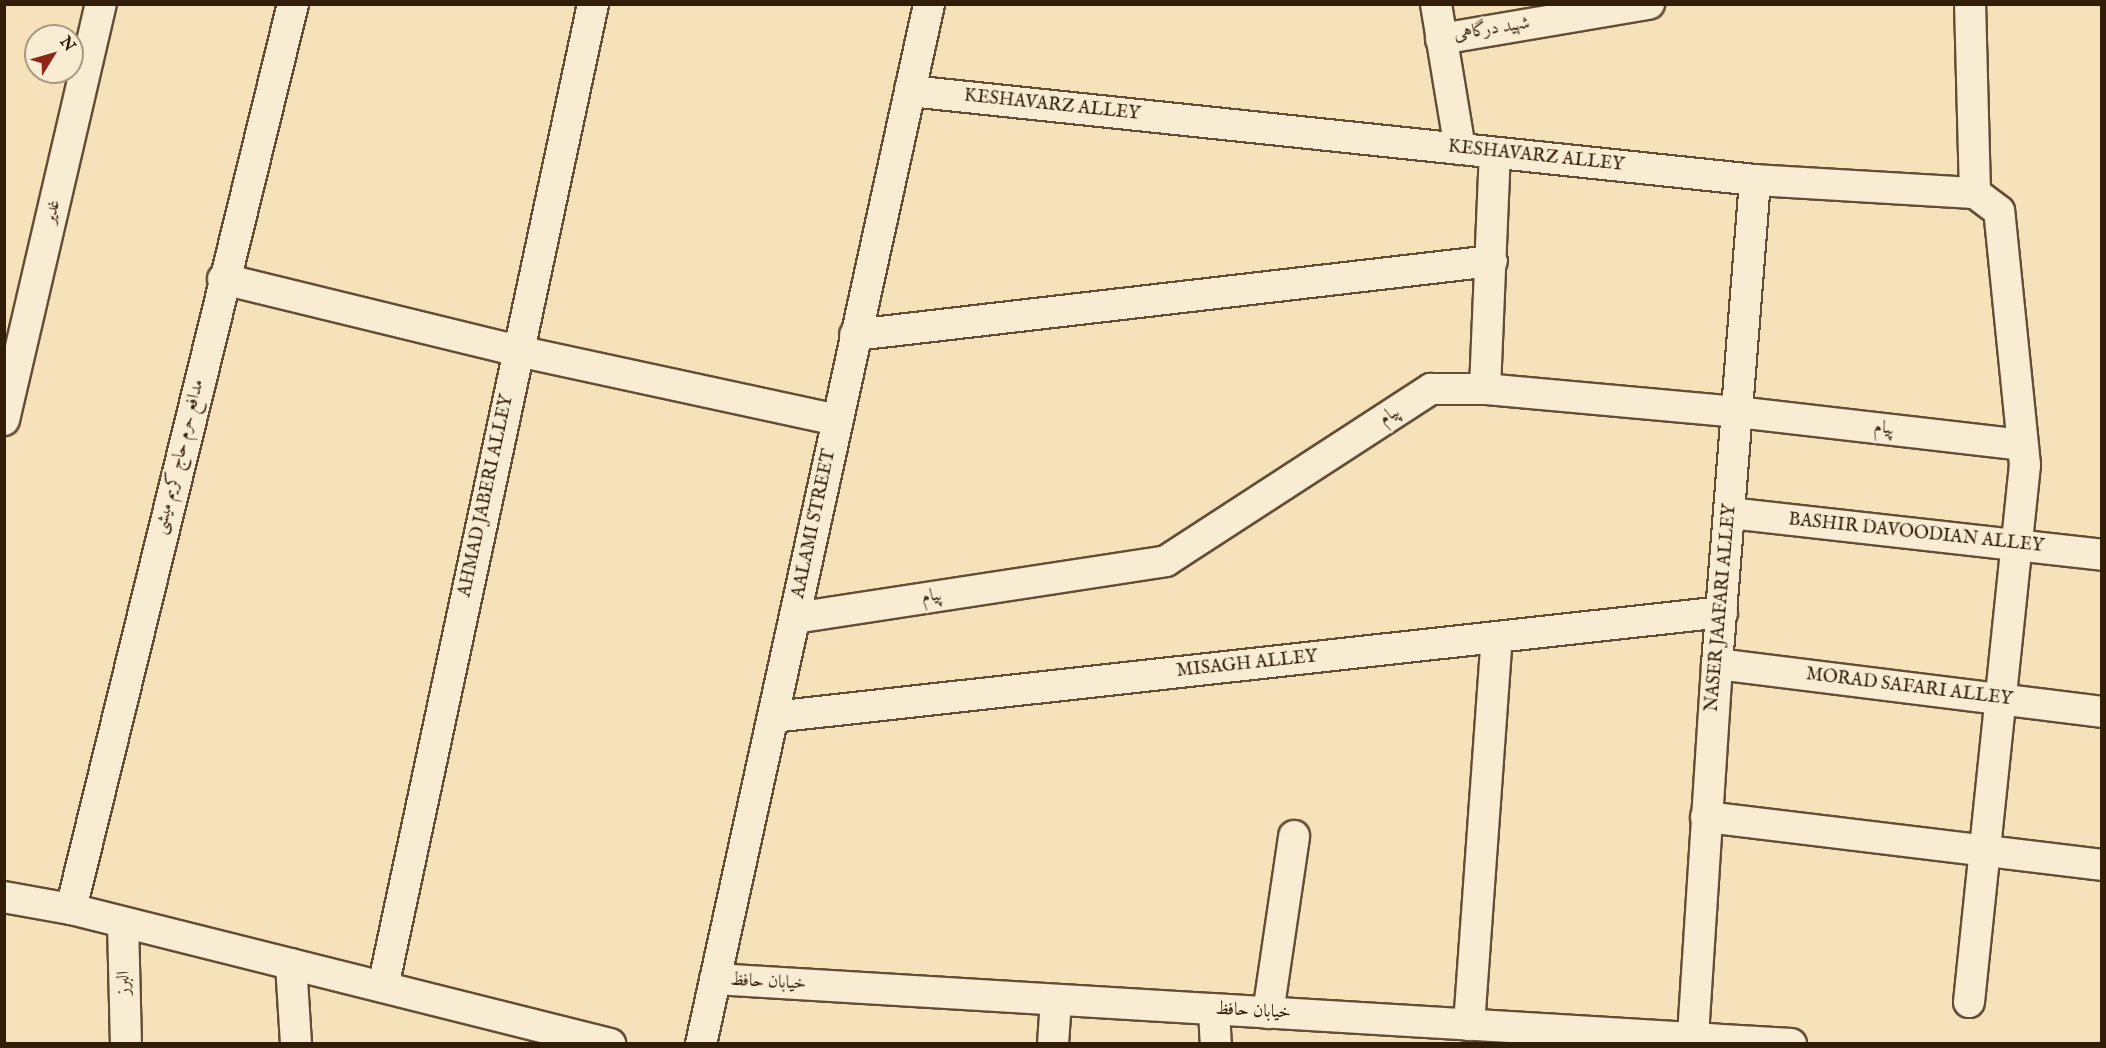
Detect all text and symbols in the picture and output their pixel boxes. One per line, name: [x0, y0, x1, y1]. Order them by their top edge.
street label: شهید درگاهی: [1453, 13, 1531, 47]
north arrow: [24, 24, 84, 84]
text: N: [55, 33, 79, 56]
street label: KESHAVARZ ALLEY: [963, 86, 1141, 126]
street label: KESHAVARZ ALLEY: [1447, 137, 1625, 177]
street label: غدیر: [40, 198, 66, 226]
street label: مدافع حرم حاج کریم میشی: [150, 377, 210, 537]
street label: AHMAD JABERI ALLEY: [455, 393, 519, 599]
street label: پیام: [1375, 401, 1405, 431]
street label: پیام: [1872, 417, 1896, 441]
street label: AALAMI STREET: [789, 447, 841, 601]
street label: NASER JAAFARI ALLEY: [1702, 503, 1742, 713]
street label: BASHIR DAVOODIAN ALLEY: [1787, 510, 2045, 558]
street label: پیام: [920, 585, 944, 609]
street label: MISAGH ALLEY: [1175, 647, 1319, 683]
street label: MORAD SAFARI ALLEY: [1805, 665, 2013, 711]
street label: خیابان حافظ: [730, 970, 806, 996]
street label: البرز: [114, 971, 136, 995]
street label: خیابان حافظ: [1215, 999, 1291, 1025]

